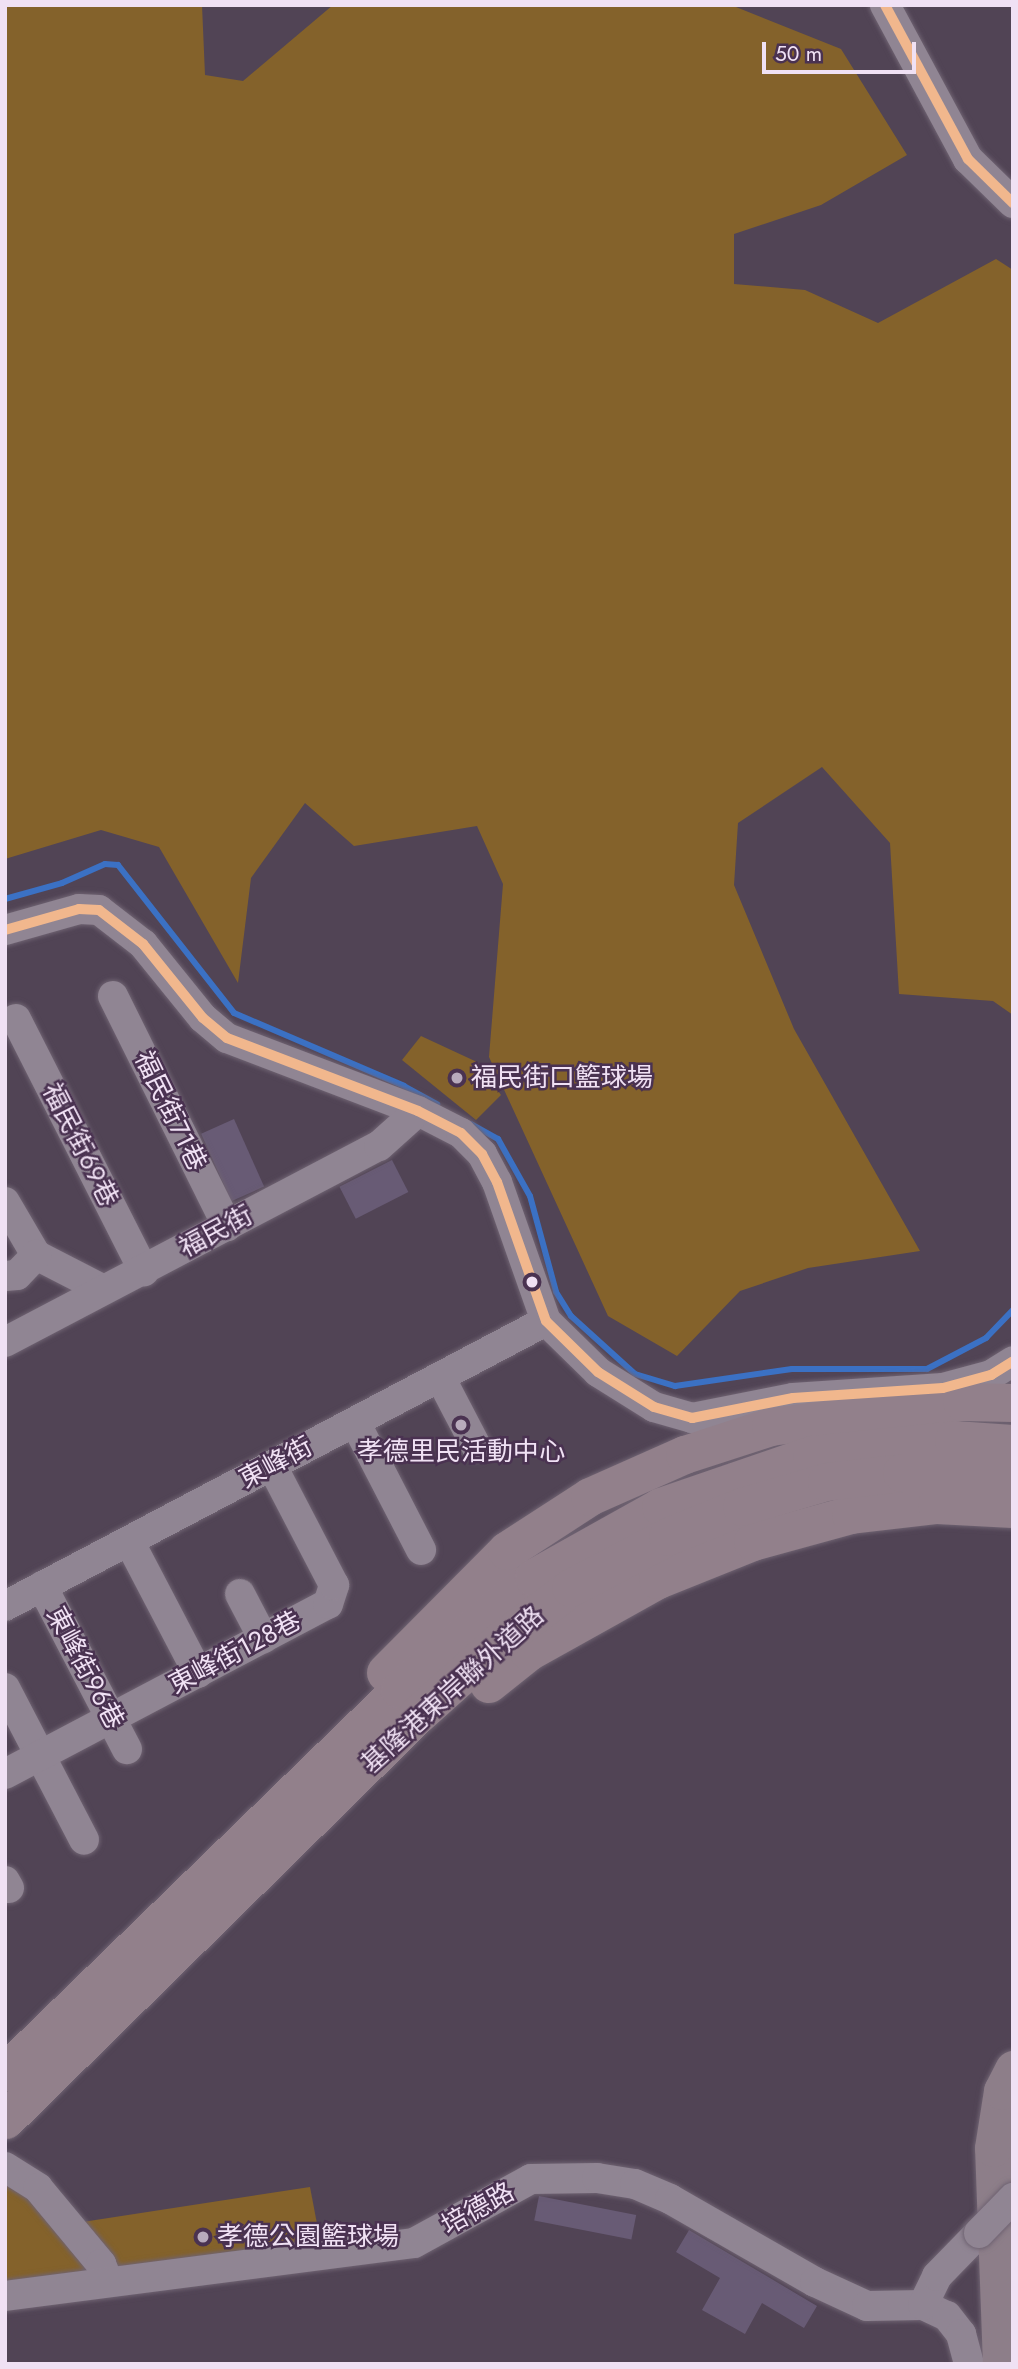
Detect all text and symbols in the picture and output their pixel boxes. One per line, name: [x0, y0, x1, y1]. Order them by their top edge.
scale bar: [766, 28, 920, 72]
text: 50 m: [775, 39, 822, 69]
street label: 福民街71巷: [128, 1046, 212, 1176]
place label: 福民街口籃球場: [471, 1062, 653, 1094]
marker: 福民街口籃球場: [449, 1070, 465, 1086]
street label: 福民街69巷: [36, 1078, 124, 1212]
street label: 福民街: [174, 1200, 258, 1264]
unlabelled marker: [525, 1275, 539, 1289]
marker: 孝德里民活動中心: [453, 1417, 469, 1433]
street label: 東峰街: [234, 1431, 318, 1495]
place label: 孝德里民活動中心: [357, 1436, 565, 1468]
street label: 基隆港東岸聯外道路: [356, 1600, 550, 1780]
street label: 東峰街96巷: [40, 1602, 130, 1734]
street label: 東峰街128巷: [164, 1605, 306, 1701]
street label: 培德路: [436, 2176, 520, 2242]
place label: 孝德公園籃球場: [217, 2221, 399, 2253]
marker: 孝德公園籃球場: [195, 2229, 211, 2245]

